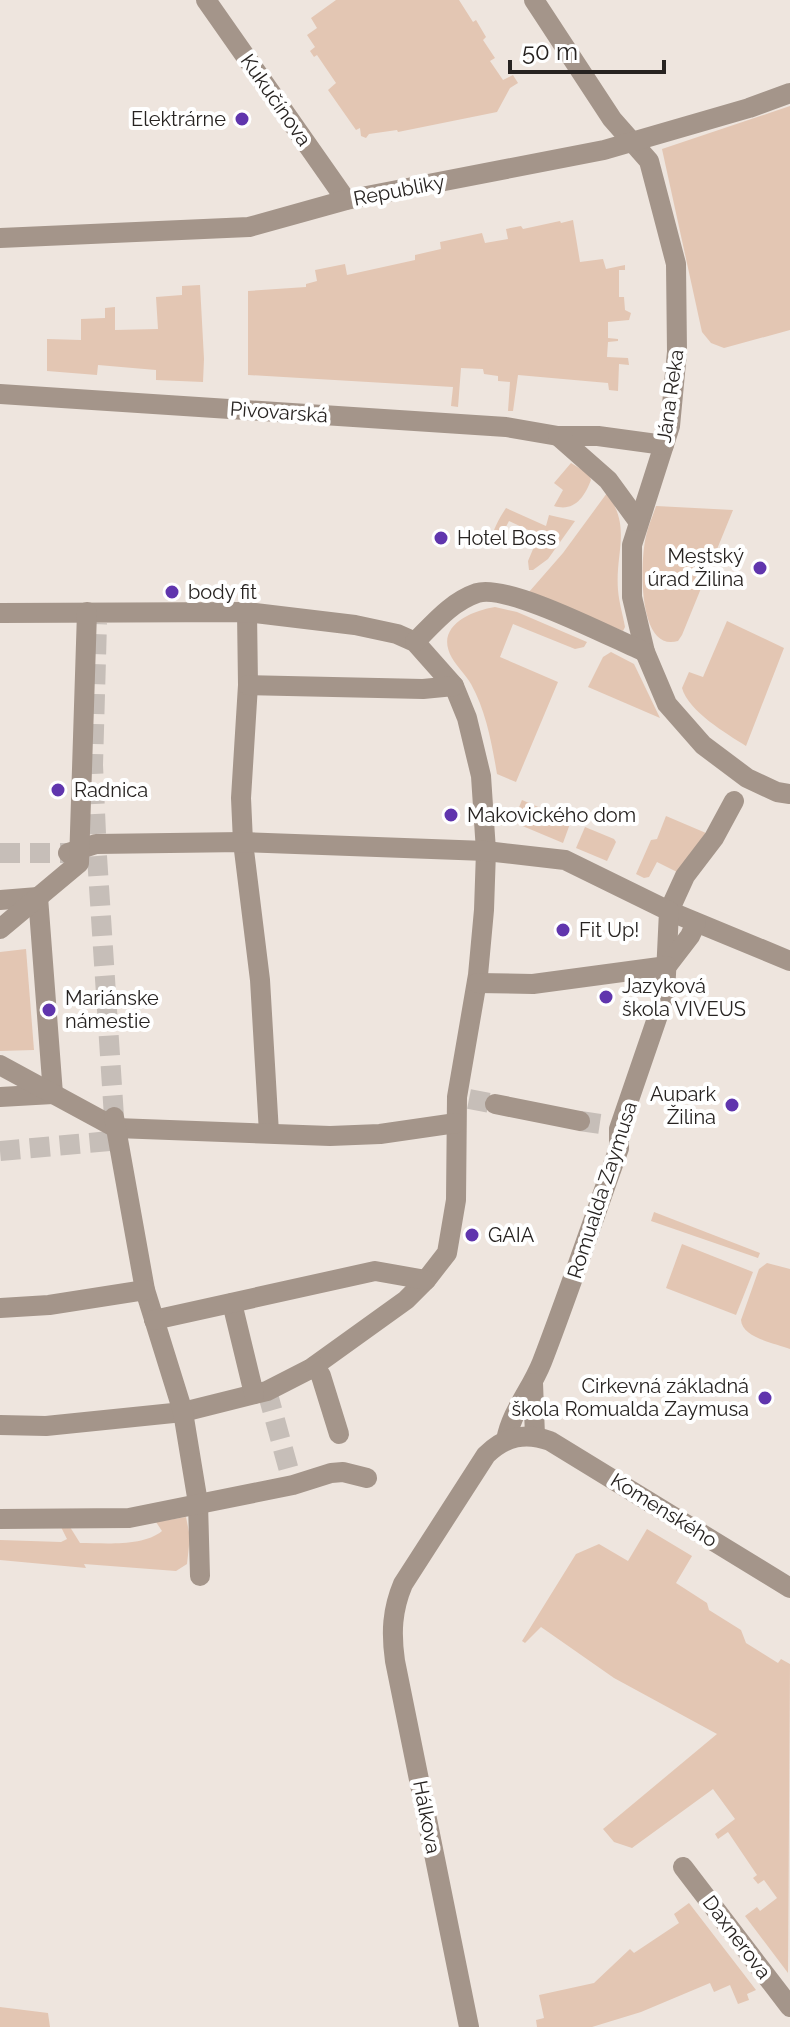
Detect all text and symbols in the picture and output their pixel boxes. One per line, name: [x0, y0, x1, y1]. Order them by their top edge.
scale bar: [510, 24, 664, 74]
text: 50 m: [522, 37, 578, 66]
street label: Kukučínova: [236, 49, 316, 151]
place label: Elektrárne: [131, 107, 226, 131]
marker: Elektrárne: [233, 110, 251, 128]
street label: Republiky: [351, 169, 447, 211]
street label: Jána Reka: [652, 348, 688, 444]
street label: Pivovarská: [229, 397, 329, 427]
place label: Hotel Boss: [457, 526, 556, 550]
marker: Hotel Boss: [432, 529, 450, 547]
place label: Mestský úrad Žilina: [647, 544, 744, 591]
marker: Mestský úrad Žilina: [751, 559, 769, 577]
place label: body fit: [188, 580, 257, 604]
marker: body fit: [163, 583, 181, 601]
place label: Radnica: [74, 778, 148, 802]
marker: Radnica: [49, 781, 67, 799]
place label: Makovického dom: [467, 803, 636, 827]
marker: Makovického dom: [442, 806, 460, 824]
place label: Fit Up!: [579, 918, 639, 942]
marker: Fit Up!: [554, 921, 572, 939]
place label: Jazyková škola VIVEUS: [622, 974, 746, 1021]
place label: Mariánske námestie: [65, 986, 159, 1033]
marker: Jazyková škola VIVEUS: [597, 988, 615, 1006]
marker: Mariánske námestie: [40, 1001, 58, 1019]
place label: Aupark Žilina: [650, 1082, 716, 1129]
marker: Aupark Žilina: [723, 1096, 741, 1114]
street label: Romualda Zaymusa: [562, 1099, 642, 1281]
place label: GAIA: [488, 1223, 535, 1247]
marker: GAIA: [463, 1226, 481, 1244]
place label: Cirkevná základná škola Romualda Zaymusa: [511, 1374, 749, 1421]
marker: Cirkevná základná škola Romualda Zaymusa: [756, 1389, 774, 1407]
street label: Komenského: [606, 1468, 722, 1552]
street label: Hálkova: [408, 1778, 446, 1856]
street label: Daxnerova: [698, 1891, 776, 1983]

